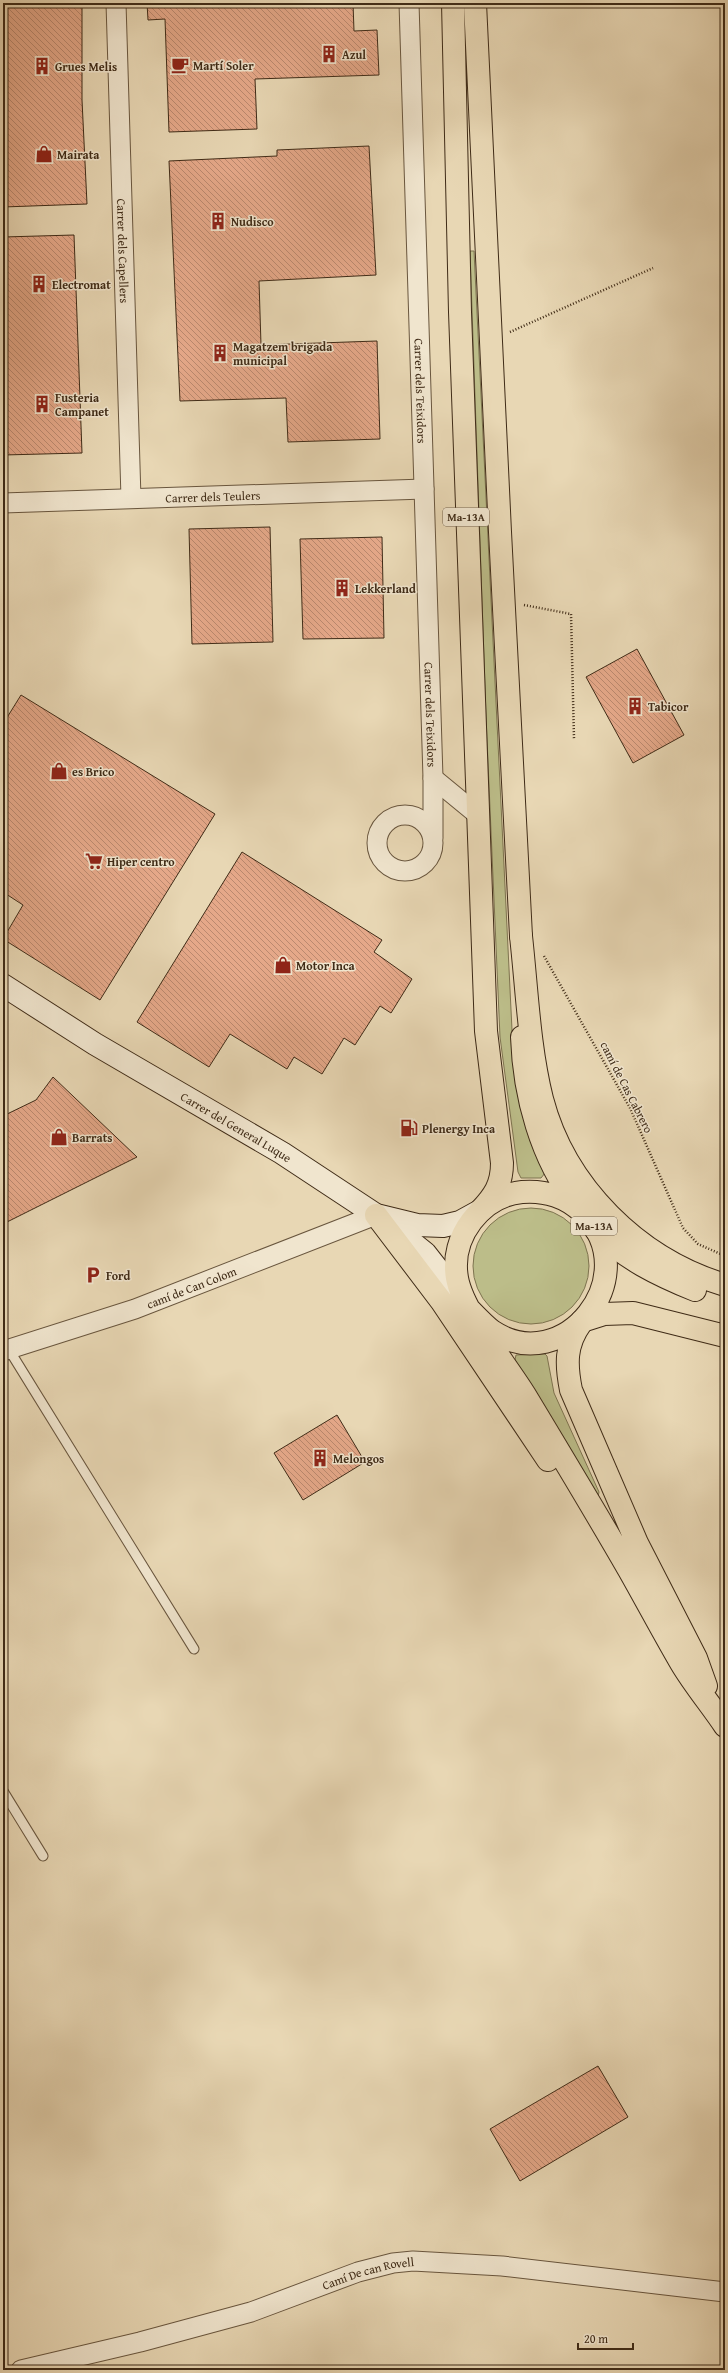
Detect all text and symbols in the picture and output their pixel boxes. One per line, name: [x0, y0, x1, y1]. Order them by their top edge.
building icon: Azul: [319, 44, 339, 64]
place label: Azul: [342, 46, 366, 63]
cafe icon: Martí Soler: [170, 55, 190, 75]
building icon: Grues Melis: [32, 56, 52, 76]
place label: Martí Soler: [193, 57, 254, 74]
place label: Grues Melis: [55, 58, 117, 75]
shop icon: Mairata: [34, 144, 54, 164]
place label: Mairata: [57, 146, 100, 163]
street label: Carrer dels Capellers: [113, 198, 134, 304]
building icon: Nudisco: [208, 211, 228, 231]
place label: Nudisco: [231, 213, 274, 230]
building icon: Electromat: [29, 274, 49, 294]
place label: Electromat: [52, 276, 111, 293]
place label: Magatzem brigada municipal: [233, 338, 333, 369]
street label: Carrer dels Teixidors: [411, 338, 431, 444]
building icon: Magatzem brigada municipal: [210, 343, 230, 363]
place label: Fusteria Campanet: [55, 389, 109, 420]
building icon: Fusteria Campanet: [32, 394, 52, 414]
street label: Carrer dels Teulers: [165, 486, 261, 506]
road number: Ma-13A: [443, 508, 489, 526]
building icon: Lekkerland: [332, 578, 352, 598]
place label: Lekkerland: [355, 580, 416, 597]
street label: Carrer dels Teixidors: [421, 662, 441, 768]
building icon: Tabicor: [625, 696, 645, 716]
place label: Tabicor: [648, 698, 689, 715]
shop icon: es Brico: [49, 761, 69, 781]
place label: es Brico: [72, 763, 115, 780]
supermarket icon: Hiper centro: [84, 851, 104, 871]
place label: Hiper centro: [107, 853, 175, 870]
shop icon: Motor Inca: [273, 955, 293, 975]
place label: Motor Inca: [296, 957, 355, 974]
street label: camí de Cas Cabrero: [597, 1038, 657, 1136]
street label: Carrer del General Luque: [178, 1087, 295, 1166]
fuel station icon: Plenergy Inca: [399, 1118, 419, 1138]
place label: Plenergy Inca: [422, 1120, 496, 1137]
shop icon: Barrats: [49, 1127, 69, 1147]
place label: Barrats: [72, 1129, 112, 1146]
road number: Ma-13A: [571, 1217, 617, 1235]
street label: camí de Can Colom: [144, 1262, 239, 1312]
parking icon: Ford: [83, 1265, 103, 1285]
place label: Ford: [106, 1267, 131, 1284]
building icon: Melongos: [310, 1448, 330, 1468]
place label: Melongos: [333, 1450, 384, 1467]
street label: Camí De can Rovell: [319, 2252, 415, 2293]
scale bar: [578, 2325, 633, 2351]
text: 20 m: [584, 2330, 608, 2347]

